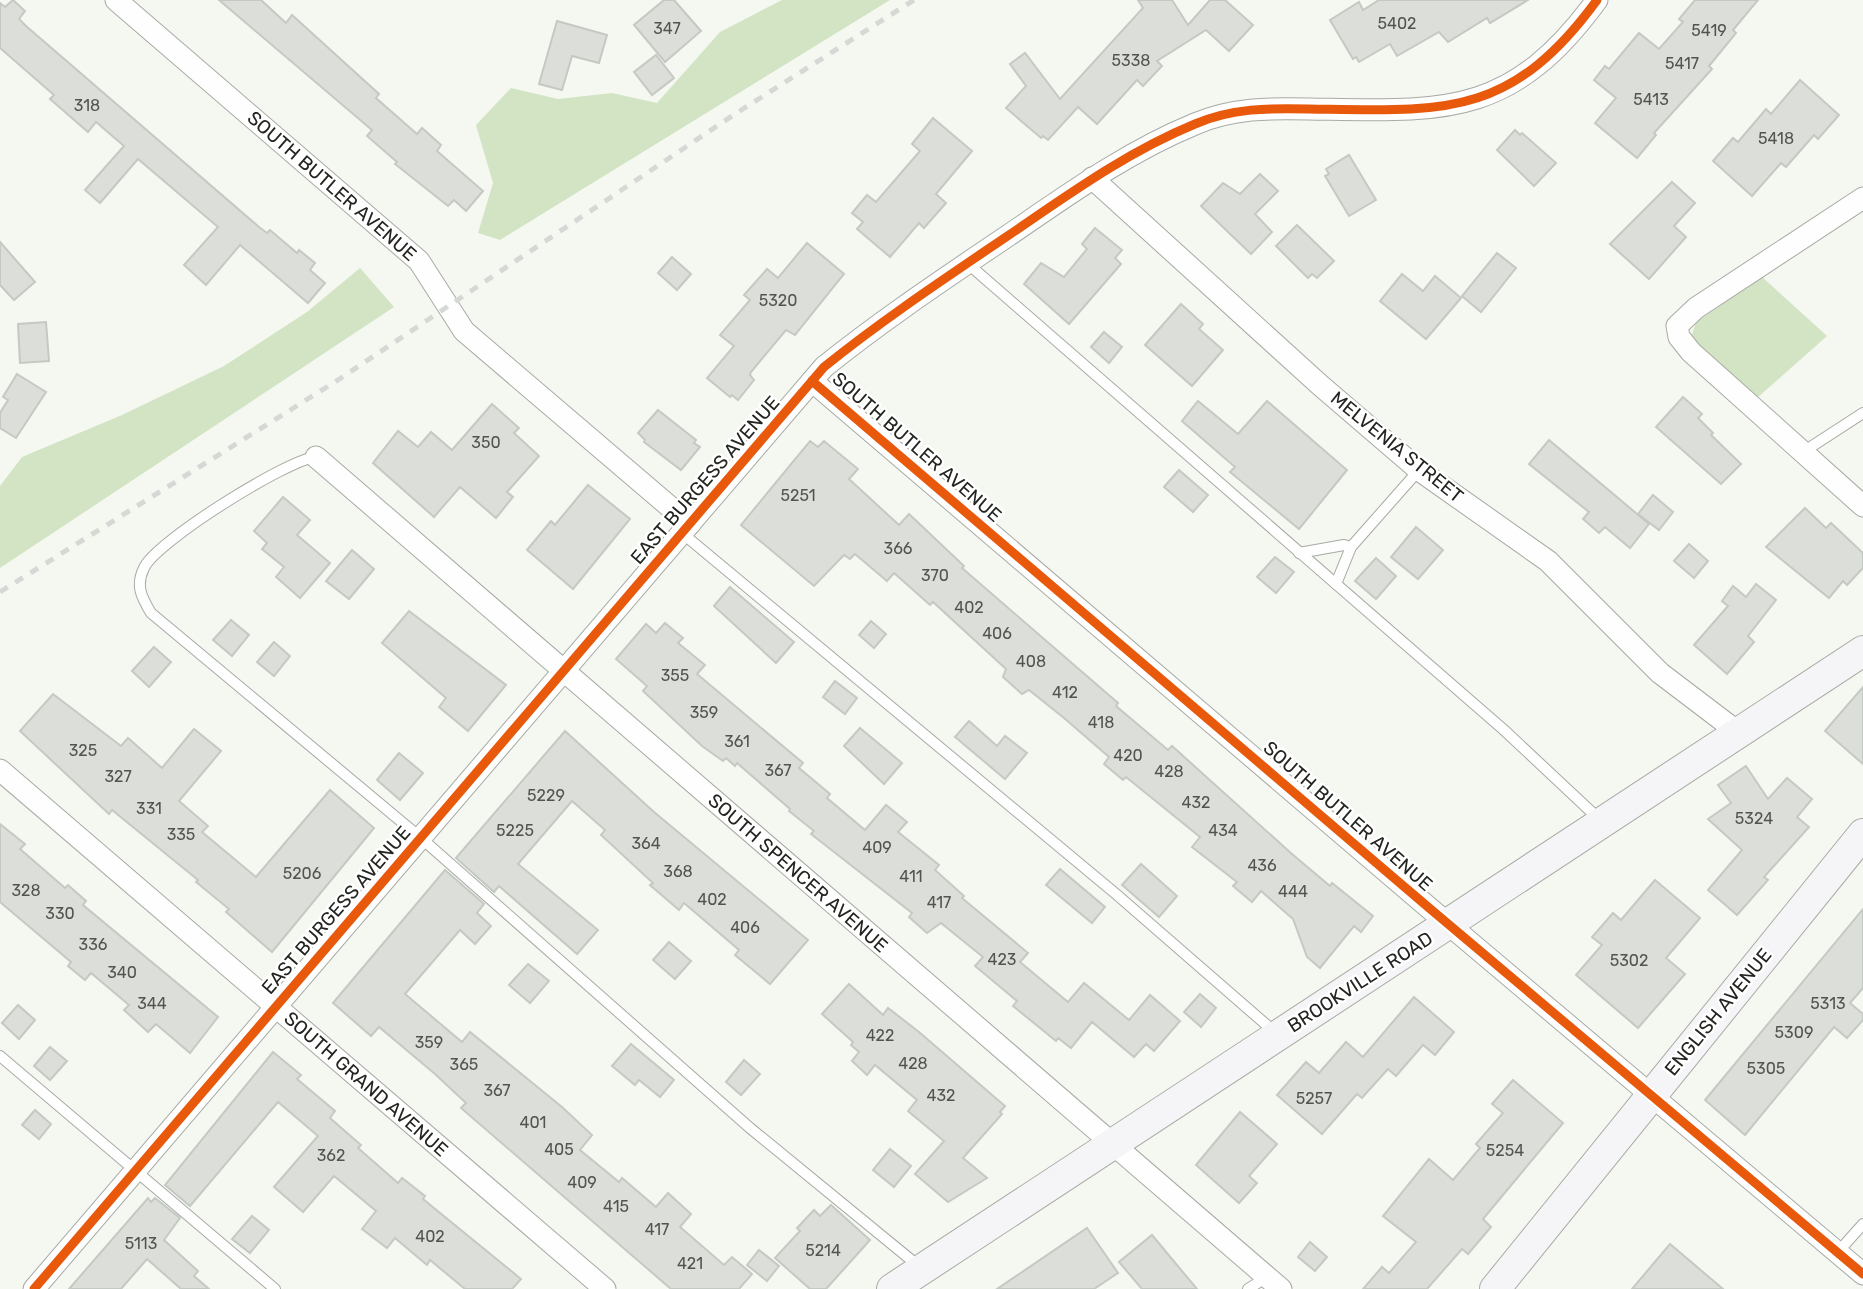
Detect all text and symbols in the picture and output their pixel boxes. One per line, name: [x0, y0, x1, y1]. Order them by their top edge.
house number: 5402: [1378, 14, 1417, 33]
house number: 347: [653, 19, 681, 38]
house number: 5419: [1691, 21, 1727, 40]
house number: 5338: [1112, 51, 1150, 70]
house number: 5417: [1665, 54, 1699, 73]
house number: 5413: [1633, 90, 1669, 109]
house number: 318: [74, 96, 100, 115]
street label: SOUTH BUTLER AVENUE: [243, 106, 421, 266]
house number: 5418: [1758, 129, 1794, 148]
house number: 5320: [759, 291, 797, 310]
street label: SOUTH BUTLER AVENUE: [828, 367, 1006, 527]
street label: MELVENIA STREET: [1326, 386, 1468, 508]
street label: EAST BURGESS AVENUE: [626, 391, 784, 569]
house number: 350: [471, 433, 501, 452]
house number: 5251: [780, 486, 816, 505]
house number: 366: [884, 539, 913, 558]
house number: 370: [921, 566, 949, 585]
house number: 402: [954, 598, 984, 617]
house number: 406: [982, 624, 1012, 643]
house number: 408: [1016, 652, 1046, 671]
house number: 355: [661, 666, 689, 685]
house number: 412: [1052, 683, 1078, 702]
house number: 359: [690, 703, 718, 722]
house number: 418: [1088, 713, 1114, 732]
house number: 361: [724, 732, 750, 751]
street label: SOUTH BUTLER AVENUE: [1259, 736, 1437, 896]
house number: 325: [69, 741, 97, 760]
house number: 420: [1113, 746, 1143, 765]
house number: 367: [765, 761, 791, 780]
house number: 428: [1154, 762, 1184, 781]
house number: 327: [104, 767, 132, 786]
house number: 5229: [527, 786, 565, 805]
street label: SOUTH SPENCER AVENUE: [703, 789, 893, 957]
house number: 432: [1182, 793, 1210, 812]
house number: 331: [136, 799, 162, 818]
house number: 5324: [1735, 809, 1773, 828]
street label: EAST BURGESS AVENUE: [257, 821, 415, 999]
house number: 5225: [496, 821, 534, 840]
house number: 434: [1208, 821, 1238, 840]
house number: 335: [167, 825, 195, 844]
house number: 364: [631, 834, 661, 853]
house number: 409: [862, 838, 892, 857]
house number: 436: [1247, 856, 1277, 875]
house number: 368: [663, 862, 693, 881]
house number: 5206: [283, 864, 322, 883]
house number: 411: [899, 867, 923, 886]
house number: 328: [11, 881, 41, 900]
house number: 444: [1278, 882, 1308, 901]
house number: 402: [697, 890, 727, 909]
house number: 417: [927, 893, 951, 912]
house number: 330: [45, 904, 75, 923]
house number: 406: [730, 918, 760, 937]
street label: BROOKVILLE ROAD: [1283, 927, 1437, 1037]
house number: 336: [79, 935, 108, 954]
street label: ENGLISH AVENUE: [1660, 944, 1776, 1080]
house number: 423: [988, 950, 1016, 969]
house number: 5302: [1610, 951, 1648, 970]
house number: 340: [107, 963, 137, 982]
house number: 344: [137, 994, 167, 1013]
house number: 5313: [1810, 994, 1846, 1013]
street label: SOUTH GRAND AVENUE: [279, 1007, 453, 1161]
house number: 5309: [1775, 1023, 1813, 1042]
house number: 422: [866, 1026, 894, 1045]
house number: 359: [415, 1033, 443, 1052]
house number: 428: [898, 1054, 928, 1073]
house number: 365: [450, 1055, 478, 1074]
house number: 5305: [1747, 1059, 1785, 1078]
house number: 367: [484, 1081, 510, 1100]
house number: 432: [927, 1086, 955, 1105]
house number: 5257: [1296, 1089, 1332, 1108]
house number: 401: [520, 1113, 546, 1132]
house number: 405: [544, 1140, 574, 1159]
house number: 5254: [1486, 1141, 1524, 1160]
house number: 362: [317, 1146, 345, 1165]
house number: 409: [567, 1173, 597, 1192]
house number: 415: [603, 1197, 629, 1216]
house number: 417: [645, 1220, 669, 1239]
house number: 402: [415, 1227, 445, 1246]
house number: 5113: [125, 1234, 157, 1253]
house number: 5214: [805, 1241, 841, 1260]
house number: 421: [677, 1254, 703, 1273]

